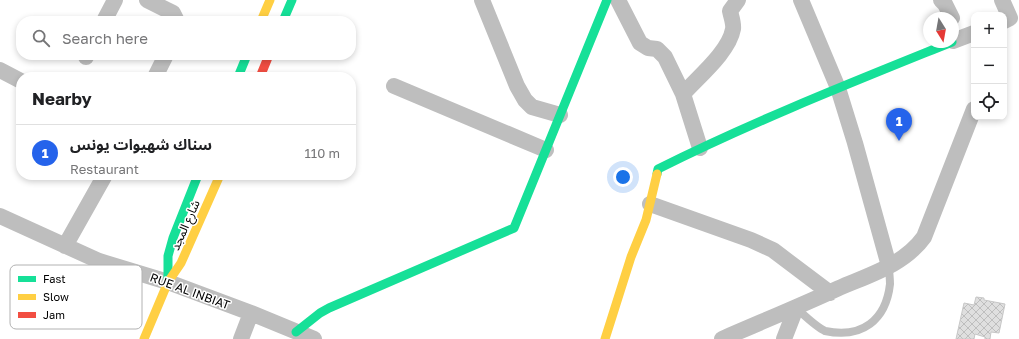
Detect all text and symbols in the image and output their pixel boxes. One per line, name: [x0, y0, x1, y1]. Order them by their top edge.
north arrow: [923, 12, 959, 48]
map controls: [971, 12, 1007, 120]
button: +: [971, 12, 1007, 48]
search box: [16, 16, 356, 60]
icon: search: [30, 27, 52, 49]
text: Search here: [62, 29, 148, 47]
button: −: [971, 48, 1007, 84]
button: locate: [971, 84, 1007, 120]
text: Nearby: [32, 88, 92, 109]
pin: 1: [886, 108, 912, 141]
text: سناك شهيوات يونس: [70, 135, 212, 153]
text: 1: [42, 145, 48, 161]
text: 110 m: [305, 145, 340, 161]
text: Restaurant: [70, 161, 139, 177]
your location: [613, 167, 633, 187]
street label: شارع المجد: [167, 198, 205, 253]
legend: [10, 265, 142, 329]
street label: RUE AL INBIAT: [148, 270, 233, 313]
text: Fast: [43, 272, 66, 285]
text: Slow: [43, 290, 69, 303]
text: Jam: [43, 308, 65, 321]

